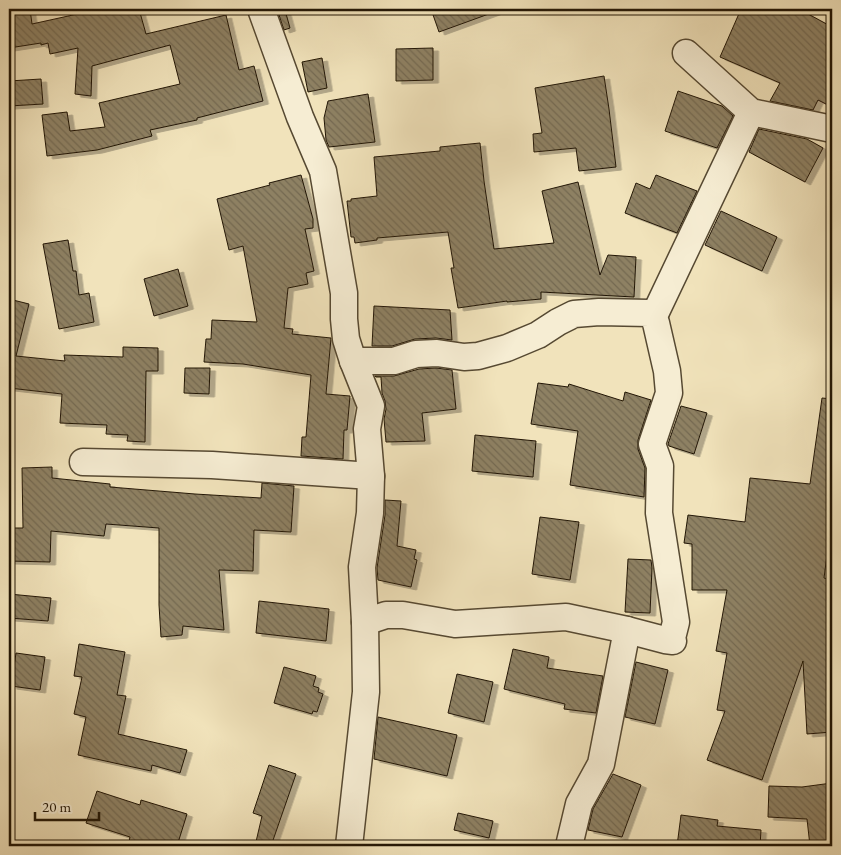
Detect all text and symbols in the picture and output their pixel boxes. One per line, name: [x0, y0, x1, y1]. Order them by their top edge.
scale bar: [35, 790, 99, 822]
text: 20 m: [42, 797, 71, 816]

